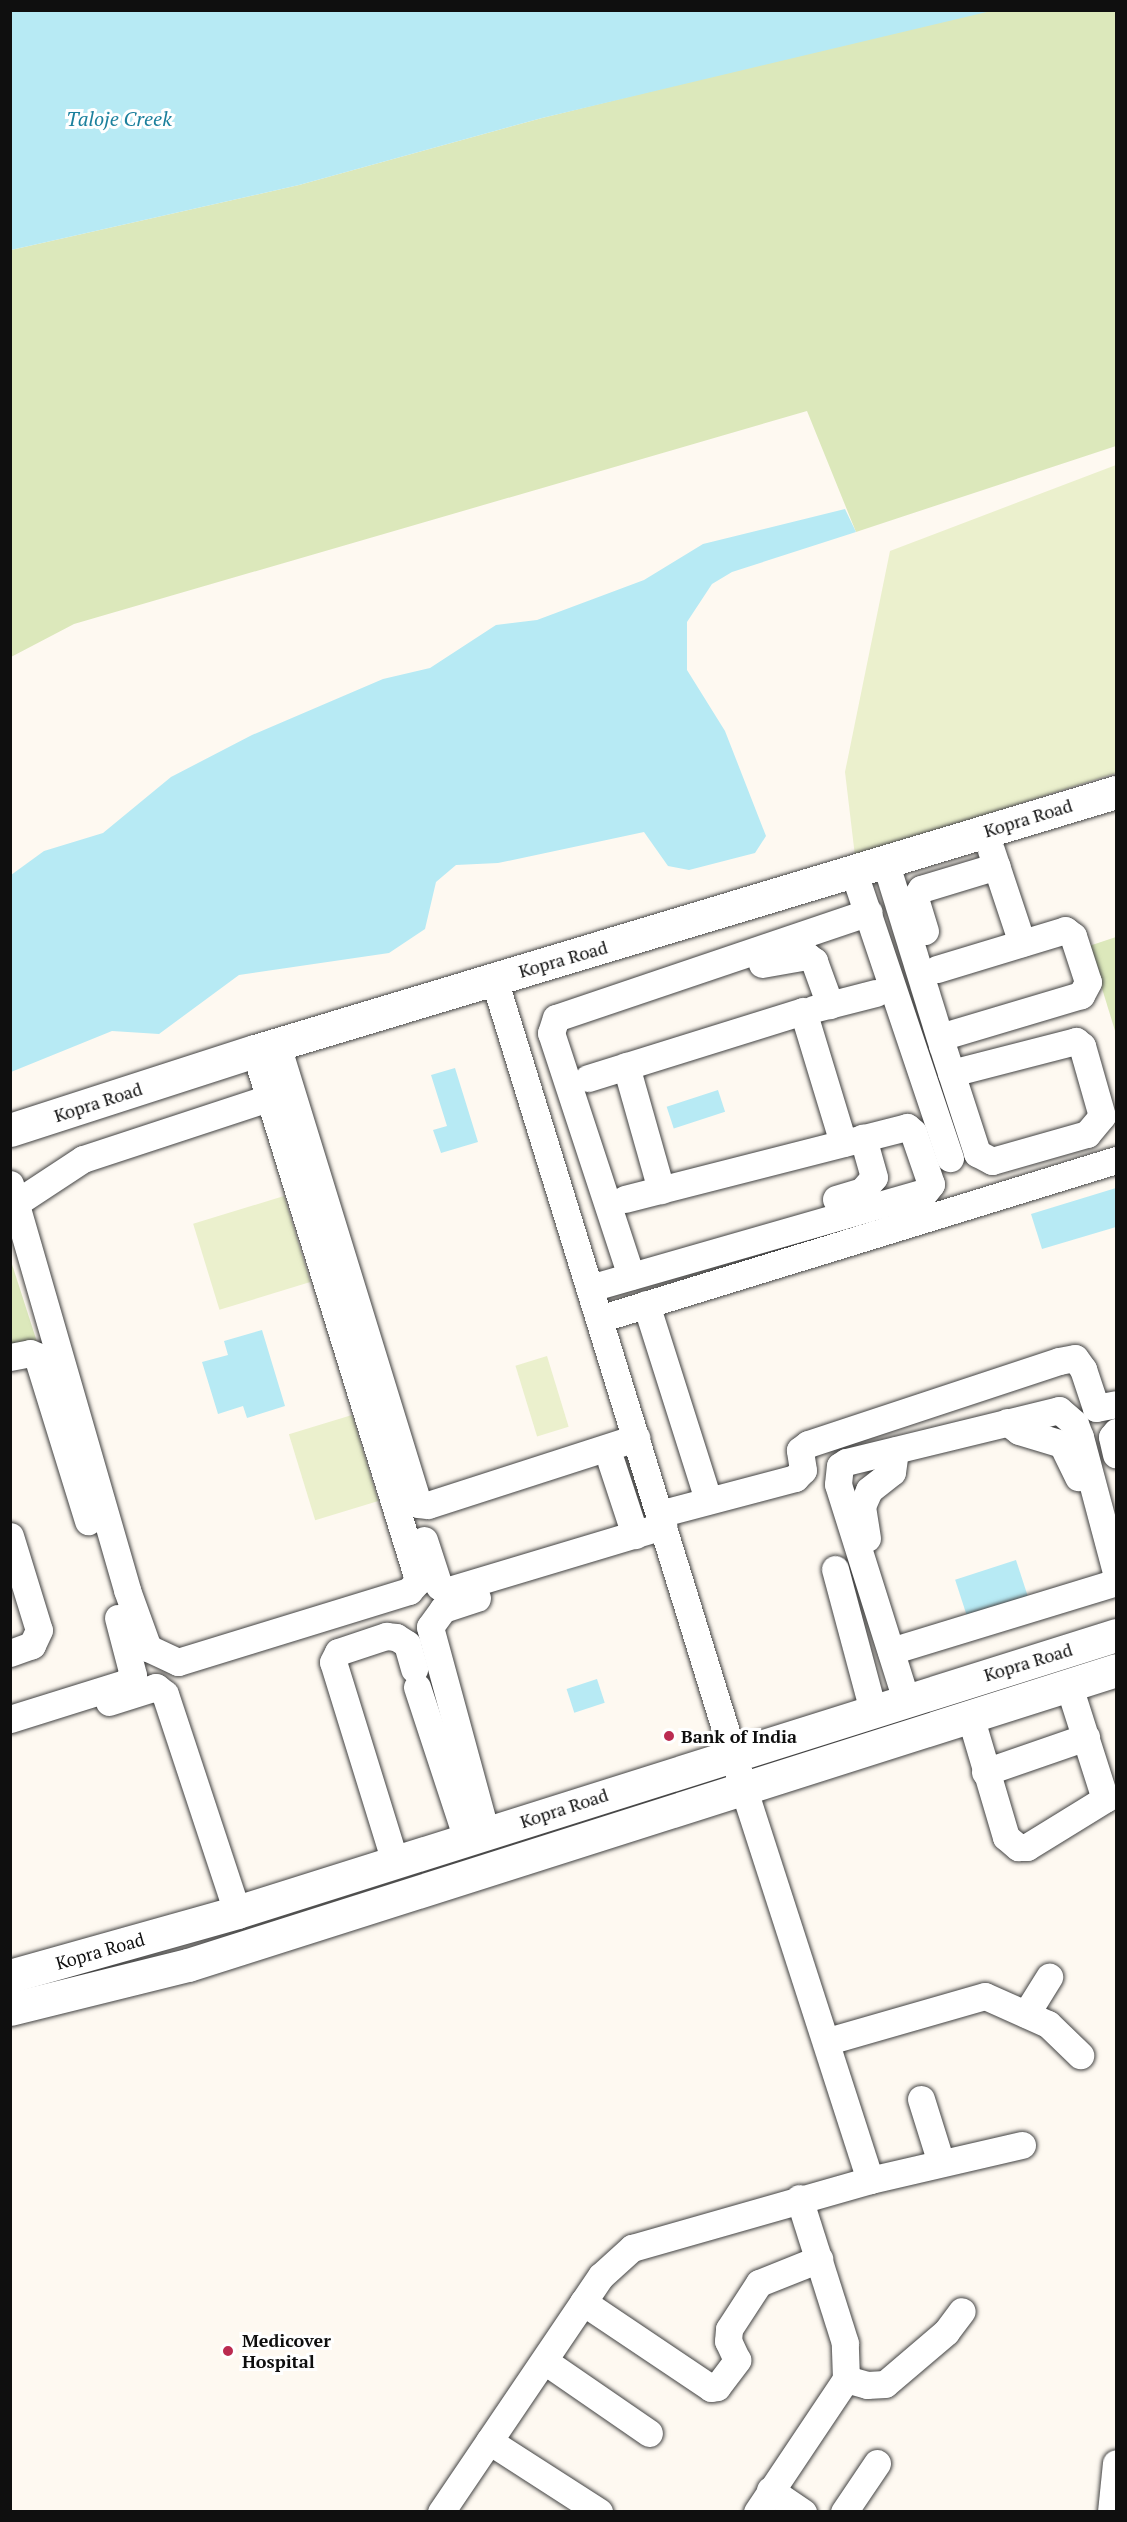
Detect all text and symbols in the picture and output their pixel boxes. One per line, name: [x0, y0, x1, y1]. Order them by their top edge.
water label: Taloje Creek: [66, 106, 172, 130]
street label: Kopra Road: [981, 794, 1075, 842]
street label: Kopra Road: [516, 936, 610, 982]
street label: Kopra Road: [51, 1078, 145, 1126]
street label: Kopra Road: [981, 1638, 1075, 1686]
place label: Bank of India: [681, 1725, 797, 1747]
marker: Bank of India: [662, 1729, 676, 1743]
street label: Kopra Road: [517, 1784, 611, 1832]
street label: Kopra Road: [53, 1928, 147, 1974]
place label: Medicover Hospital: [242, 2330, 331, 2372]
marker: Medicover Hospital: [219, 2342, 237, 2360]

